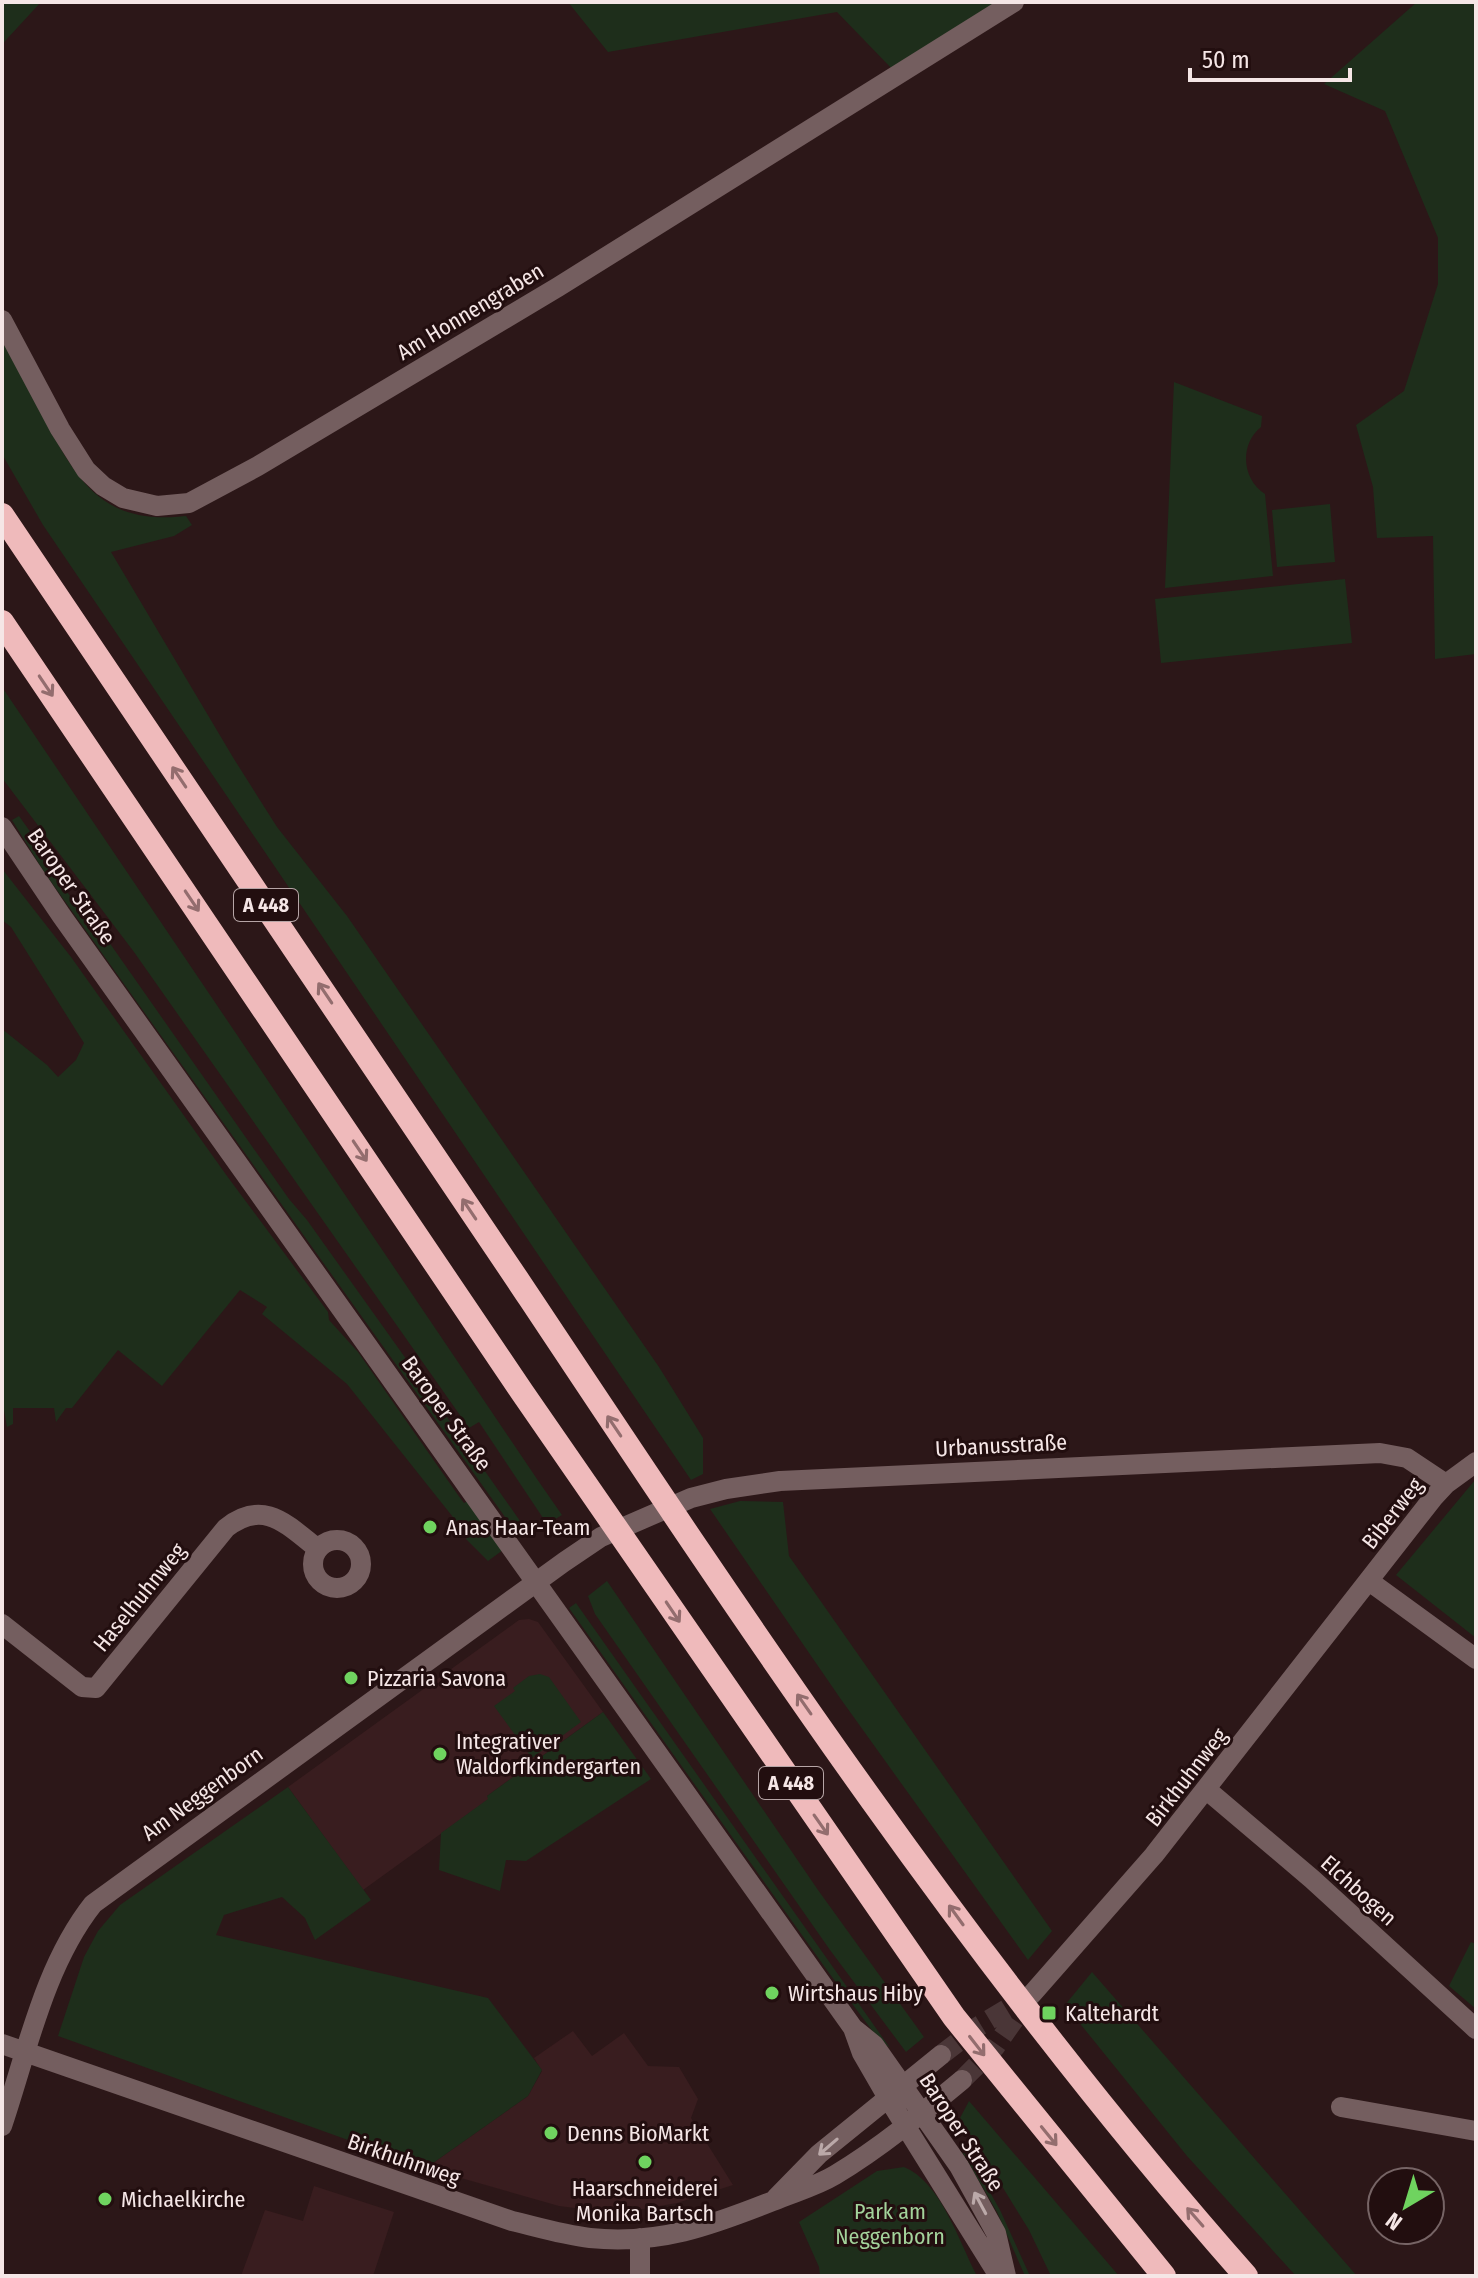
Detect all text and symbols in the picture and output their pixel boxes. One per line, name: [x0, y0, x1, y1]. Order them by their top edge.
scale bar: [1190, 32, 1350, 82]
text: 50 m: [1202, 46, 1250, 74]
street label: Am Honnengraben: [392, 257, 549, 366]
one-way arrow: [38, 675, 54, 697]
one-way arrow: [171, 767, 187, 789]
street label: Baroper Straße: [22, 823, 121, 949]
one-way arrow: [184, 889, 200, 912]
road number: A 448: [234, 889, 298, 921]
one-way arrow: [316, 982, 333, 1004]
one-way arrow: [352, 1139, 368, 1162]
one-way arrow: [461, 1198, 478, 1220]
street label: Baroper Straße: [396, 1351, 497, 1476]
one-way arrow: [606, 1416, 622, 1438]
street label: Urbanusstraße: [934, 1429, 1068, 1462]
street label: Biberweg: [1356, 1472, 1429, 1555]
place label: Anas Haar-Team: [446, 1514, 590, 1541]
marker: Anas Haar-Team: [421, 1518, 439, 1536]
street label: Haselhuhnweg: [87, 1537, 192, 1657]
one-way arrow: [665, 1600, 681, 1622]
place label: Pizzaria Savona: [367, 1665, 506, 1692]
marker: Pizzaria Savona: [342, 1669, 360, 1687]
one-way arrow: [796, 1693, 812, 1715]
street label: Birkhuhnweg: [1140, 1722, 1234, 1832]
place label: Integrativer Waldorfkindergarten: [456, 1728, 641, 1780]
street label: Am Neggenborn: [136, 1740, 268, 1846]
marker: Integrativer Waldorfkindergarten: [431, 1745, 449, 1763]
road number: A 448: [759, 1767, 823, 1799]
one-way arrow: [813, 1814, 829, 1836]
street label: Elchbogen: [1315, 1849, 1402, 1931]
one-way arrow: [948, 1904, 964, 1926]
place label: Wirtshaus Hiby: [788, 1980, 923, 2007]
marker: Wirtshaus Hiby: [763, 1984, 781, 2002]
place label: Kaltehardt: [1065, 2000, 1160, 2027]
marker: Kaltehardt: [1040, 2004, 1058, 2022]
one-way arrow: [969, 2035, 986, 2056]
street label: Baroper Straße: [913, 2068, 1010, 2196]
place label: Denns BioMarkt: [567, 2120, 710, 2147]
marker: Denns BioMarkt: [542, 2124, 560, 2142]
one-way arrow: [1040, 2125, 1058, 2146]
street label: Birkhuhnweg: [344, 2128, 464, 2192]
one-way arrow: [819, 2137, 839, 2155]
marker: Haarschneiderei Monika Bartsch: [636, 2153, 654, 2171]
north arrow: [1366, 2166, 1446, 2246]
place label: Haarschneiderei Monika Bartsch: [572, 2175, 718, 2227]
place label: Michaelkirche: [121, 2186, 245, 2213]
marker: Michaelkirche: [96, 2190, 114, 2208]
one-way arrow: [971, 2192, 987, 2216]
park label: Park am Neggenborn: [835, 2198, 945, 2250]
text: N: [1380, 2207, 1408, 2236]
one-way arrow: [1186, 2208, 1204, 2228]

